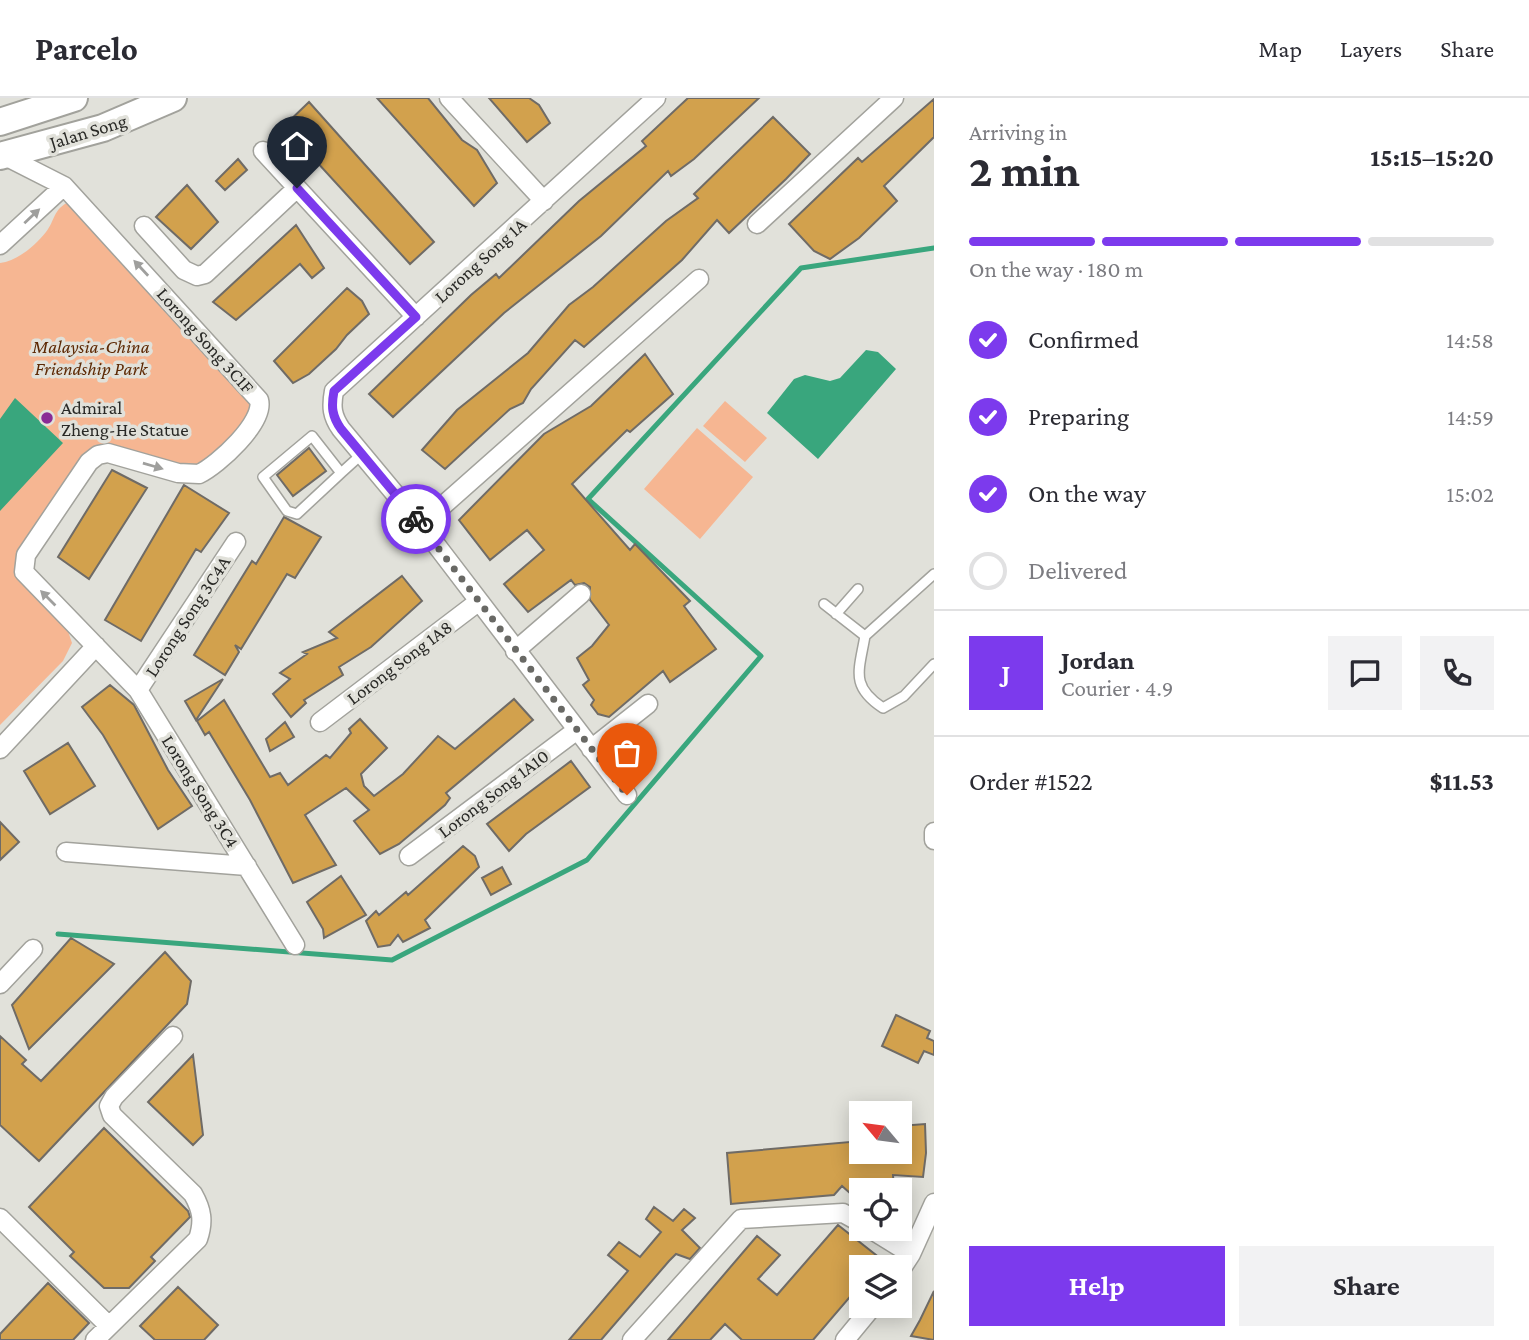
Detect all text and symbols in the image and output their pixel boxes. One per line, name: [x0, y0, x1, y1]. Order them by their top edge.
text: Parcelo: [35, 30, 138, 67]
text: Map: [1258, 35, 1302, 62]
text: Layers: [1340, 35, 1402, 62]
text: Share: [1440, 35, 1494, 62]
street label: Jalan Song: [45, 110, 129, 154]
pin: [267, 116, 327, 188]
text: Arriving in: [969, 119, 1067, 145]
icon: home: [278, 127, 316, 165]
text: 15:15–15:20: [1370, 143, 1494, 172]
text: 2 min: [969, 145, 1080, 196]
one-way arrow: [23, 208, 40, 224]
street label: Lorong Song 1A: [430, 214, 531, 307]
text: On the way · 180 m: [969, 256, 1143, 282]
one-way arrow: [133, 260, 149, 277]
street label: Lorong Song 3C1F: [153, 283, 259, 398]
icon: check: [969, 321, 1007, 359]
text: Confirmed: [1028, 325, 1139, 354]
text: 14:58: [1446, 327, 1494, 353]
park label: Malaysia-China Friendship Park: [31, 336, 150, 379]
place label: Admiral Zheng-He Statue: [61, 397, 189, 440]
icon: check: [969, 398, 1007, 436]
text: Preparing: [1028, 402, 1129, 431]
text: 14:59: [1447, 404, 1494, 430]
marker: Admiral Zheng-He Statue: [39, 410, 55, 426]
one-way arrow: [143, 461, 164, 471]
icon: check: [969, 475, 1007, 513]
text: On the way: [1028, 479, 1146, 508]
text: 15:02: [1447, 481, 1494, 507]
courier: [381, 484, 451, 554]
icon: bike: [397, 500, 435, 538]
street label: Lorong Song 3C4A: [141, 552, 234, 681]
text: Delivered: [1028, 556, 1127, 585]
one-way arrow: [39, 589, 56, 606]
street label: Lorong Song 1A8: [343, 616, 456, 709]
button: chat: [1328, 636, 1402, 710]
button: phone: [1420, 636, 1494, 710]
text: Jordan: [1061, 646, 1135, 675]
text: J: [1002, 659, 1010, 688]
text: Courier · 4.9: [1061, 675, 1173, 701]
pin: [597, 723, 657, 795]
street label: Lorong Song 3C4: [158, 731, 244, 851]
icon: bag: [608, 734, 646, 772]
street label: Lorong Song 1A10: [434, 745, 553, 842]
text: Order #1522: [969, 767, 1093, 796]
text: $11.53: [1429, 767, 1494, 796]
north arrow: [849, 1101, 912, 1164]
map controls: [849, 1101, 912, 1318]
button: locate: [849, 1178, 912, 1241]
button: Help: [969, 1246, 1225, 1326]
button: Share: [1239, 1246, 1494, 1326]
button: layers: [849, 1255, 912, 1318]

